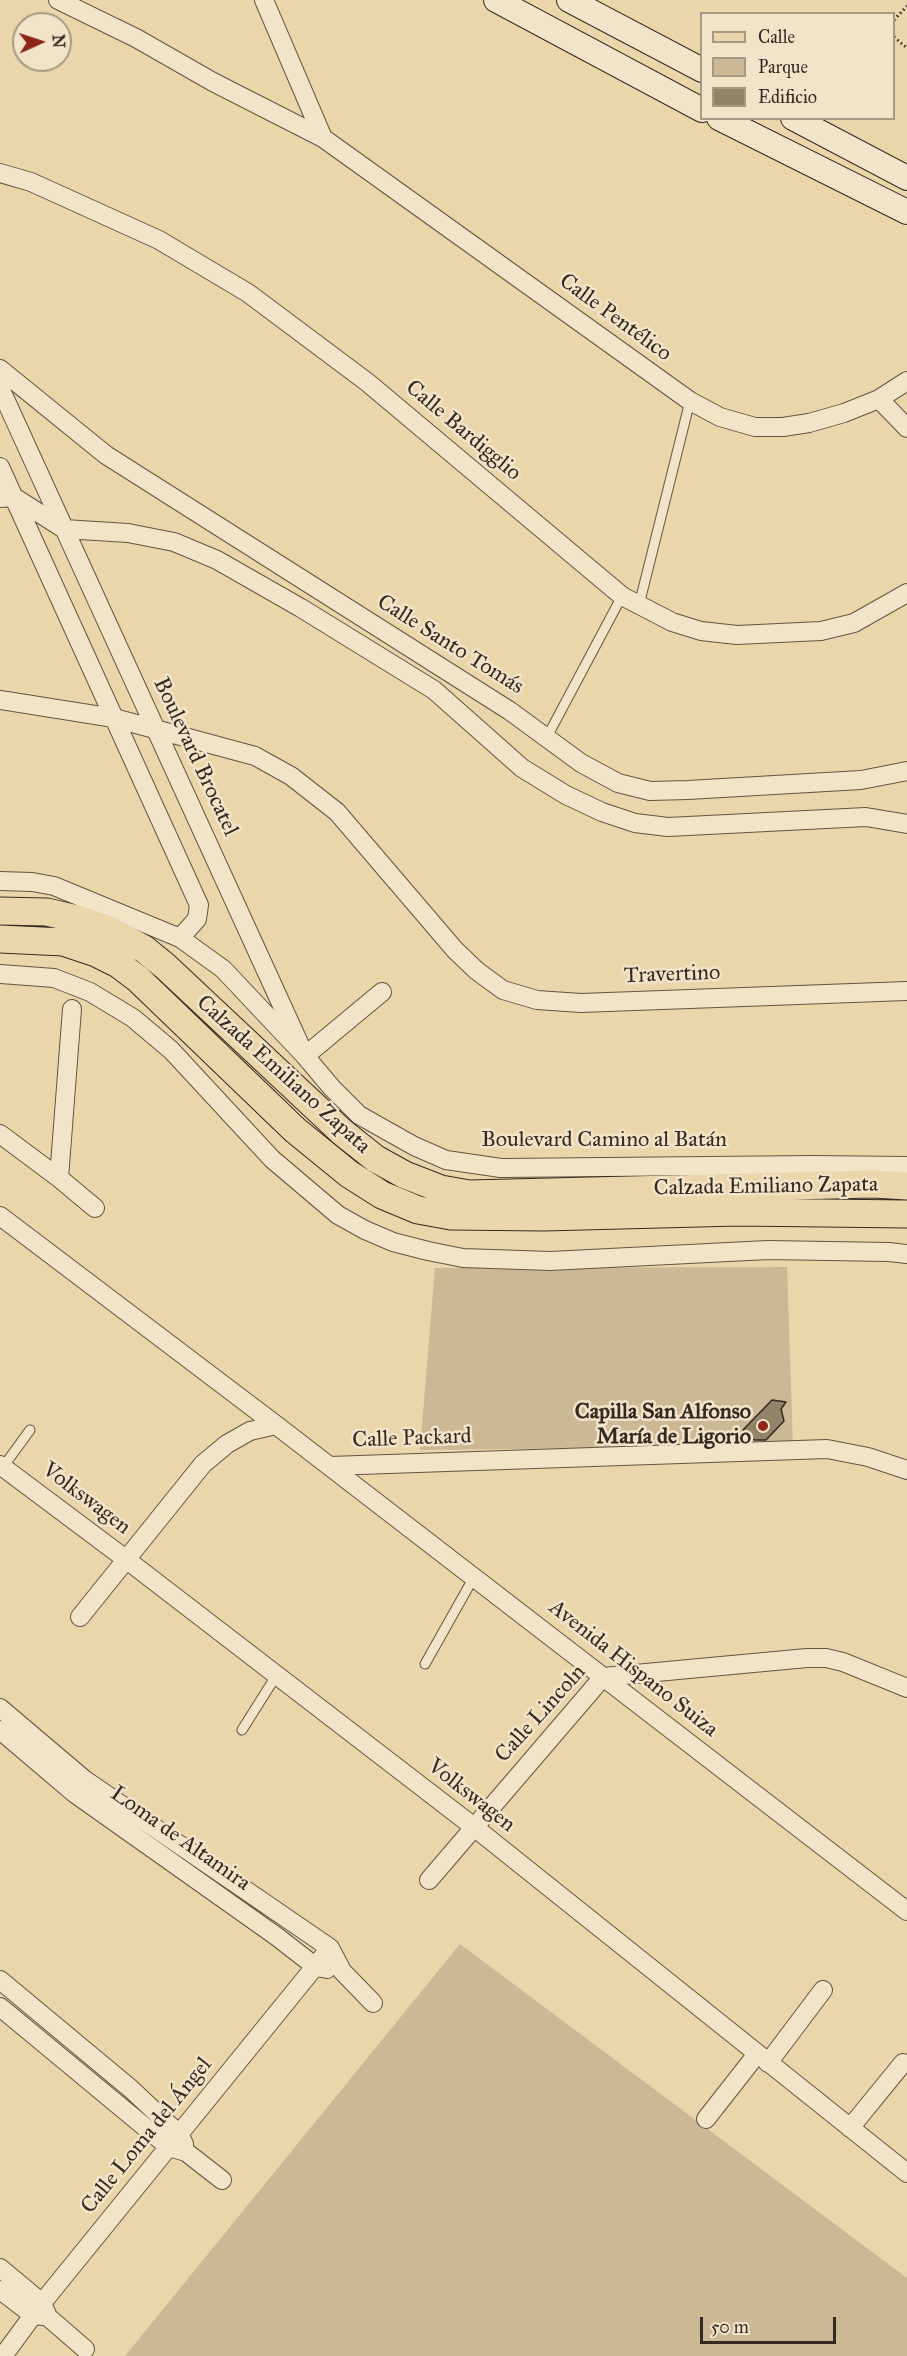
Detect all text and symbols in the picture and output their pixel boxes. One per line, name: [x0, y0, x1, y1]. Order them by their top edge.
north arrow: [12, 12, 72, 72]
legend: [700, 12, 895, 120]
text: Calle: [758, 26, 795, 48]
text: N: [49, 34, 68, 48]
text: Parque: [758, 56, 808, 78]
text: Edificio: [758, 86, 817, 108]
street label: Calle Pentélico: [554, 268, 676, 368]
street label: Calle Bardigglio: [400, 375, 526, 487]
street label: Calle Santo Tomás: [372, 589, 528, 701]
street label: Boulevard Brocatel: [147, 674, 243, 840]
street label: Travertino: [623, 960, 721, 990]
street label: Calzada Emiliano Zapata: [191, 990, 375, 1160]
street label: Boulevard Camino al Batán: [481, 1128, 727, 1154]
street label: Calzada Emiliano Zapata: [653, 1172, 879, 1202]
place label: Capilla San Alfonso María de Ligorio: [575, 1400, 751, 1452]
marker: Capilla San Alfonso María de Ligorio: [756, 1419, 770, 1433]
street label: Calle Packard: [352, 1424, 472, 1454]
street label: Volkswagen: [36, 1457, 136, 1541]
street label: Avenida Hispano Suiza: [543, 1595, 723, 1743]
street label: Calle Lincoln: [490, 1660, 592, 1768]
street label: Volkswagen: [422, 1754, 520, 1838]
street label: Loma de Altamira: [105, 1781, 255, 1897]
street label: Calle Loma del Ángel: [76, 2053, 218, 2219]
scale bar: [703, 2305, 840, 2343]
text: 50 m: [711, 2316, 749, 2338]

